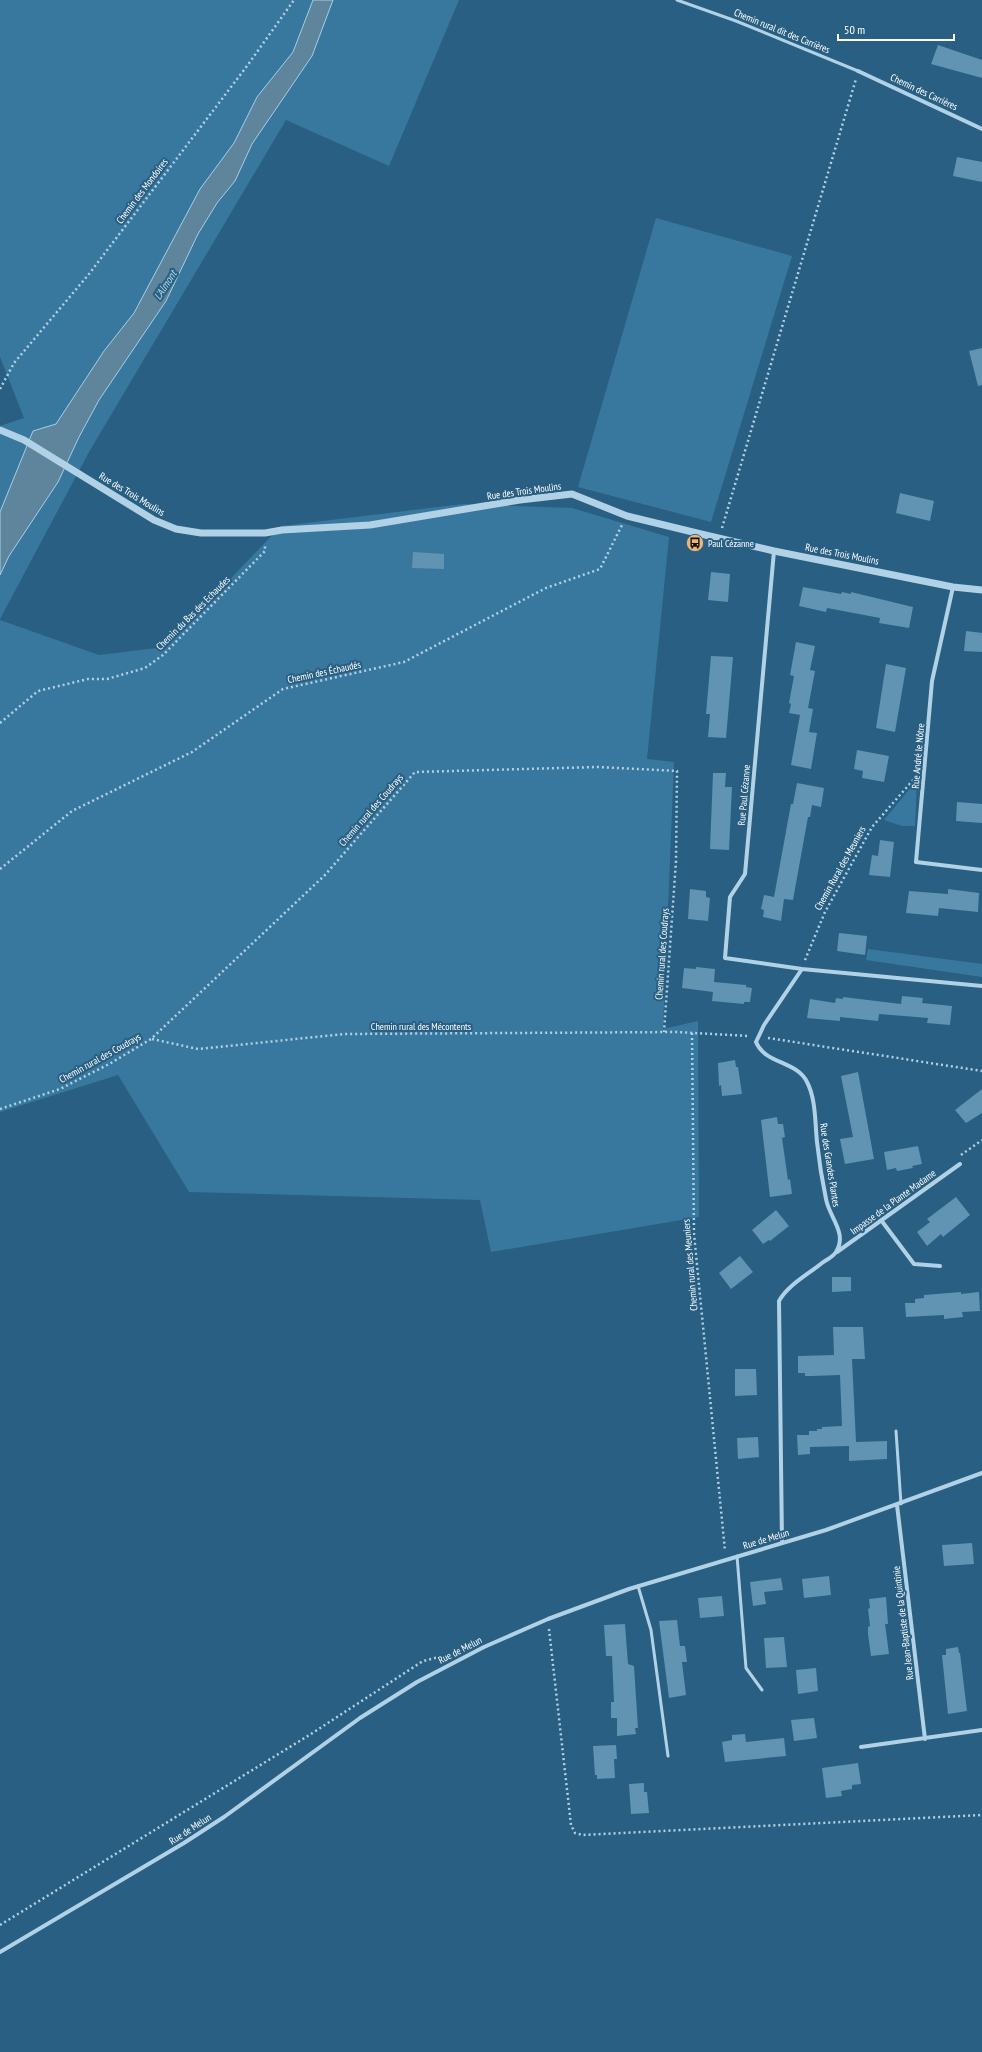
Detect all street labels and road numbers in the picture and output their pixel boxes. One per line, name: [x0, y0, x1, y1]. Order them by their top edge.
street label: Chemin rural dit des Carrières: [732, 6, 832, 56]
street label: Chemin des Carrières: [888, 71, 960, 114]
street label: Chemin des Mondoires: [113, 155, 171, 226]
street label: Rue des Trois Moulins: [97, 469, 168, 519]
street label: Rue des Trois Moulins: [486, 479, 563, 503]
street label: Rue des Trois Moulins: [804, 540, 881, 568]
street label: Chemin du Bas des Echaudes: [153, 573, 233, 653]
street label: Chemin des Échaudés: [286, 658, 362, 686]
street label: Rue André le Nôtre: [909, 723, 927, 789]
street label: Rue Paul Cézanne: [735, 764, 753, 826]
street label: Chemin rural des Coudrays: [336, 771, 406, 849]
street label: Chemin Rural des Meuniers: [811, 823, 869, 912]
street label: Chemin rural des Coudrays: [652, 907, 672, 1000]
street label: Chemin rural des Mécontents: [371, 1020, 472, 1033]
street label: Chemin rural des Coudrays: [57, 1030, 144, 1086]
street label: Rue des Grandes Plantes: [817, 1122, 843, 1208]
street label: Impasse de la Plante Madame: [848, 1167, 938, 1237]
street label: Chemin rural des Meuniers: [679, 1218, 700, 1311]
street label: Rue de Melun: [741, 1526, 791, 1552]
street label: Rue Jean-Baptiste de la Quintinie: [890, 1565, 916, 1681]
street label: Rue de Melun: [436, 1633, 484, 1667]
street label: Rue de Melun: [167, 1811, 213, 1847]

